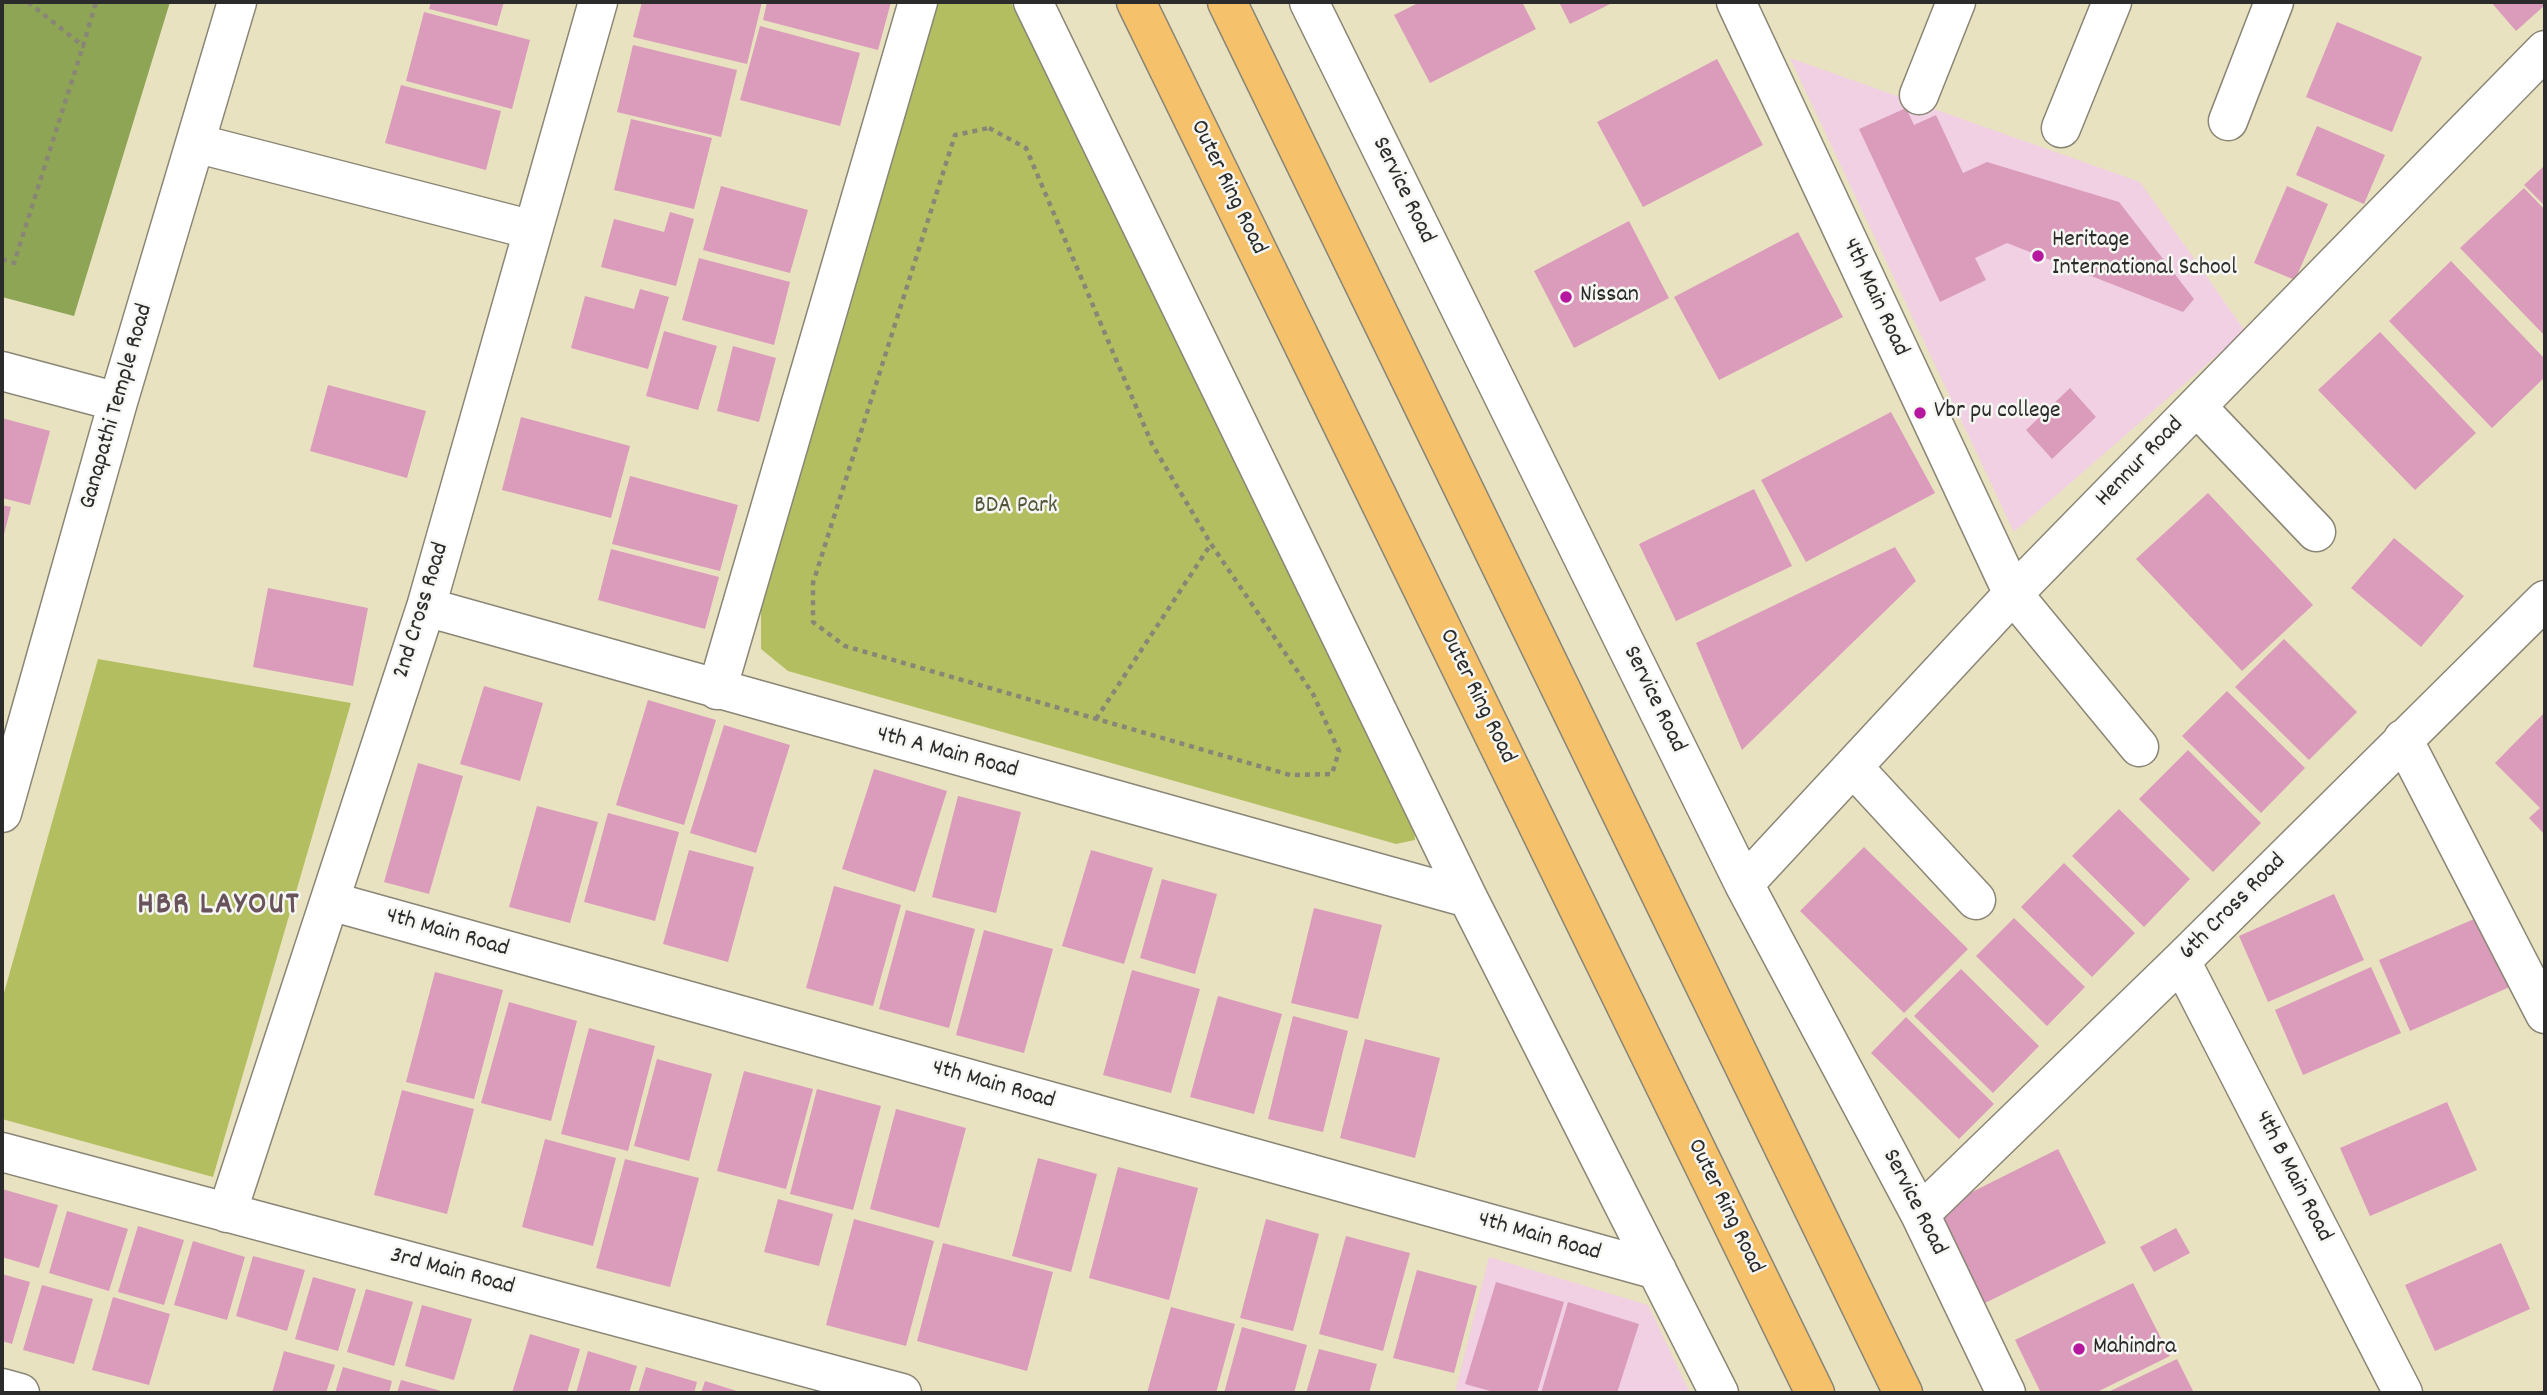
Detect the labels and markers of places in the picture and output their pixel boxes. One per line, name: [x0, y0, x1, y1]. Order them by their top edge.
place label: Heritage International School: [2052, 228, 2237, 284]
marker: Heritage International School: [2030, 248, 2046, 264]
place label: Nissan: [1580, 283, 1639, 311]
marker: Nissan: [1558, 289, 1574, 305]
place label: Vbr pu college: [1934, 399, 2061, 427]
marker: Vbr pu college: [1912, 405, 1928, 421]
place label: Mahindra: [2093, 1335, 2176, 1363]
marker: Mahindra: [2071, 1341, 2087, 1357]

